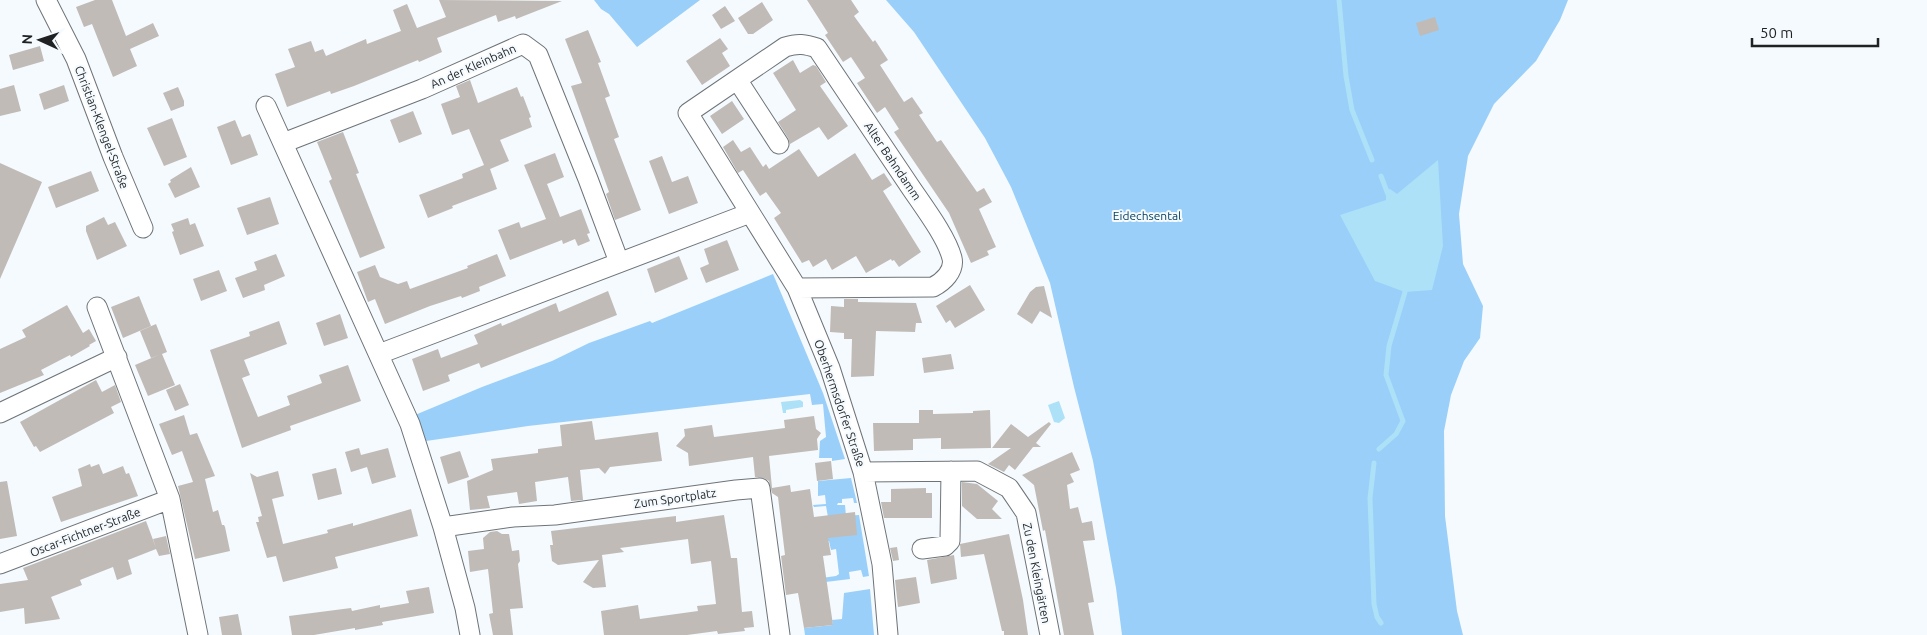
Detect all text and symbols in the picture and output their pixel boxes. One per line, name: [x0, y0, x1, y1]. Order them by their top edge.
north arrow: [15, 15, 65, 65]
scale bar: [1752, 15, 1878, 47]
text: 50 m: [1760, 24, 1793, 41]
text: N: [19, 34, 35, 45]
street label: An der Kleinbahn: [428, 41, 518, 91]
street label: Christian-Klengel-Straße: [73, 64, 131, 190]
street label: Alter Bahndamm: [862, 120, 924, 202]
park label: Eidechsental: [1113, 209, 1181, 222]
street label: Oberhermsdorfer Straße: [812, 338, 868, 468]
street label: Zum Sportplatz: [633, 486, 717, 510]
street label: Oscar-Fichtner-Straße: [28, 505, 142, 559]
street label: Zu den Kleingärten: [1021, 522, 1053, 624]

